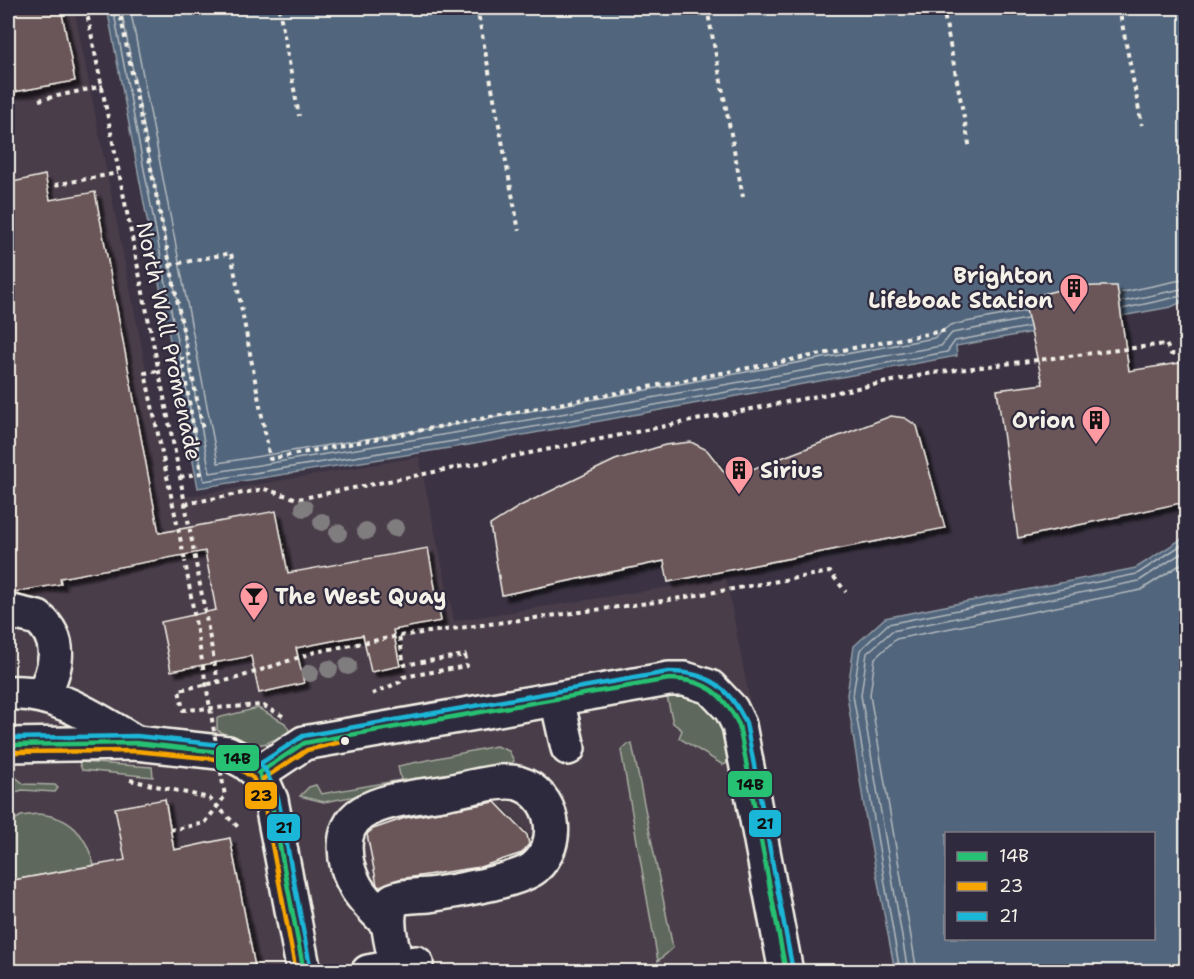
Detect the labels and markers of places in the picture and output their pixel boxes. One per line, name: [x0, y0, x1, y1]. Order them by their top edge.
place label: Brighton Lifeboat Station: [868, 261, 1053, 315]
building icon: Brighton Lifeboat Station: [1058, 272, 1090, 314]
building icon: Orion: [1080, 404, 1112, 446]
place label: Orion: [1012, 406, 1075, 435]
building icon: Sirius: [723, 454, 755, 496]
place label: Sirius: [760, 456, 823, 485]
bar icon: The West Quay: [238, 580, 270, 622]
place label: The West Quay: [275, 582, 446, 611]
unlabelled marker: [339, 735, 351, 747]

